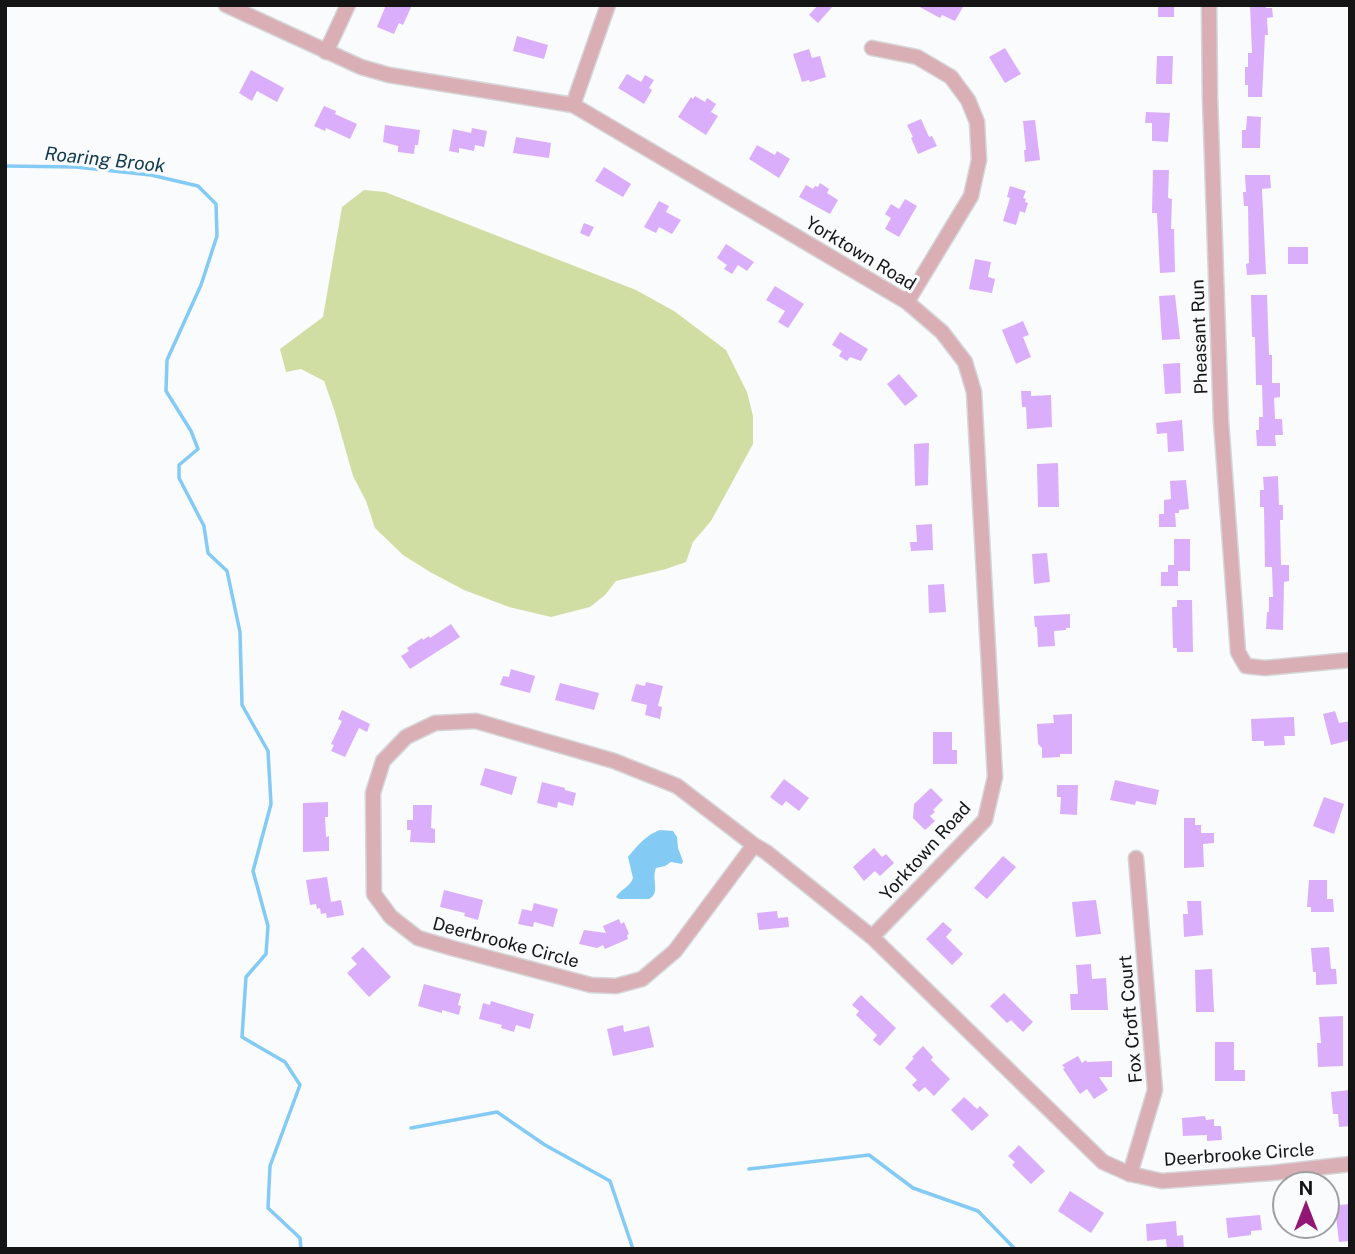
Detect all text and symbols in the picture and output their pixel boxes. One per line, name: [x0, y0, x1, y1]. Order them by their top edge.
water label: Roaring Brook: [44, 142, 167, 176]
street label: Yorktown Road: [802, 212, 920, 294]
street label: Pheasant Run: [1186, 279, 1212, 395]
street label: Yorktown Road: [875, 797, 975, 905]
street label: Deerbrooke Circle: [430, 912, 582, 972]
street label: Fox Croft Court: [1114, 954, 1146, 1084]
street label: Deerbrooke Circle: [1163, 1138, 1315, 1170]
north arrow: [1271, 1170, 1341, 1240]
text: N: [1299, 1177, 1313, 1199]

